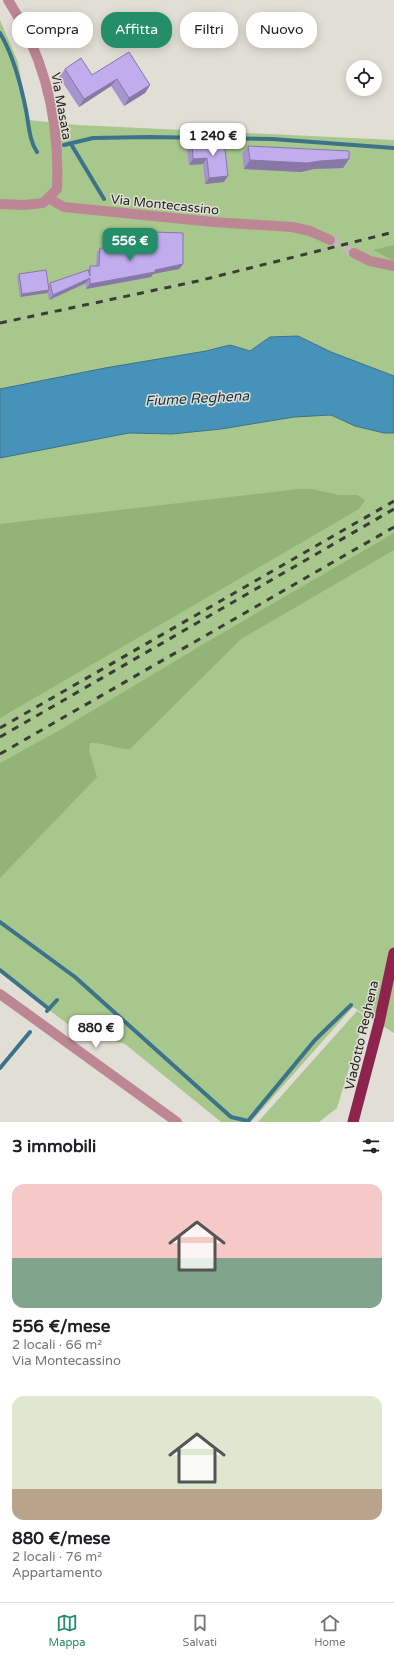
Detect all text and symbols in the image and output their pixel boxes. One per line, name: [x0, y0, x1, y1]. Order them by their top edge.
chip: Compra: [12, 12, 93, 48]
chip: Affitta: [101, 12, 172, 48]
chip: Filtri: [180, 12, 238, 48]
chip: Nuovo: [246, 12, 317, 48]
map controls: [346, 60, 382, 96]
button: locate: [346, 60, 382, 96]
street label: Via Masata: [47, 71, 75, 141]
pin: 1 240 €: [176, 123, 250, 157]
text: 1 240 €: [189, 128, 237, 144]
street label: Via Montecassino: [110, 191, 220, 219]
pin: 556 €: [102, 228, 158, 262]
text: 556 €: [112, 233, 148, 249]
water label: Fiume Reghena: [144, 387, 251, 410]
street label: Viadotto Reghena: [342, 979, 382, 1092]
pin: 880 €: [68, 1015, 124, 1049]
text: 880 €: [78, 1020, 114, 1036]
icon: filters: [360, 1135, 382, 1157]
text: 3 immobili: [12, 1136, 96, 1157]
icon: home: [161, 1210, 233, 1282]
text: 556 €/mese: [12, 1316, 110, 1337]
text: 2 locali · 66 m²: [12, 1337, 102, 1353]
text: Via Montecassino: [12, 1353, 121, 1369]
icon: home: [161, 1422, 233, 1494]
text: 880 €/mese: [12, 1528, 110, 1549]
text: 2 locali · 76 m²: [12, 1549, 102, 1565]
text: Appartamento: [12, 1565, 102, 1581]
tab: Mappa: [49, 1612, 85, 1649]
tab: Salvati: [183, 1612, 217, 1649]
tab: Home: [314, 1612, 345, 1649]

